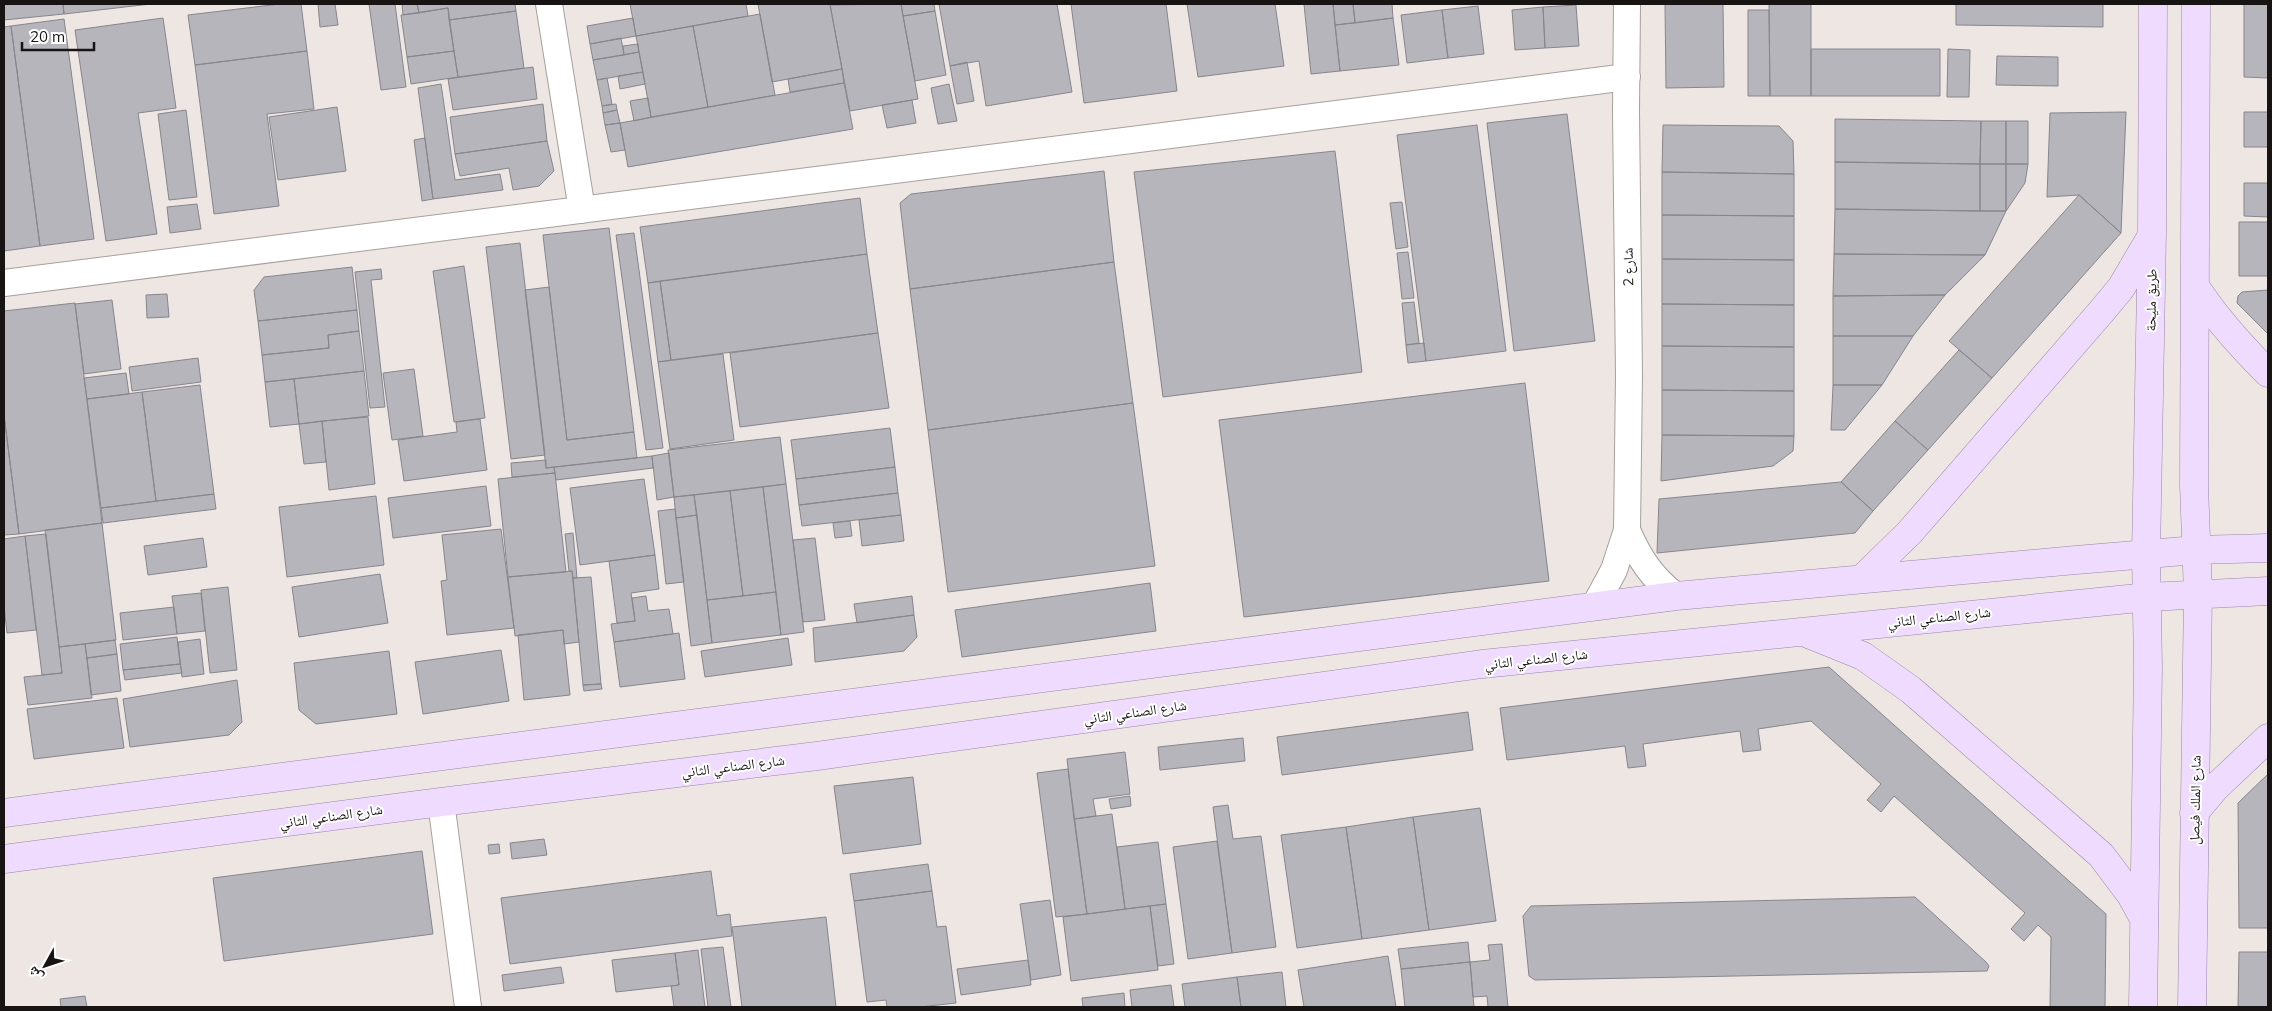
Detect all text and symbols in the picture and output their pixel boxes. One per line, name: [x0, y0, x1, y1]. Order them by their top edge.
scale bar: [22, 20, 95, 52]
text: 20 m: [30, 27, 65, 46]
street label: شارع 2: [1619, 247, 1638, 286]
street label: طريق مليحة: [2141, 268, 2162, 332]
street label: شارع الصناعي الثاني: [1886, 603, 1992, 634]
street label: شارع الصناعي الثاني: [1483, 645, 1589, 676]
street label: شارع الصناعي الثاني: [1082, 696, 1188, 731]
street label: شارع الصناعي الثاني: [680, 751, 786, 784]
street label: شارع الملك فيصل: [2185, 755, 2206, 845]
street label: شارع الصناعي الثاني: [278, 800, 384, 835]
north arrow: [20, 941, 70, 991]
text: ش: [23, 963, 47, 986]

